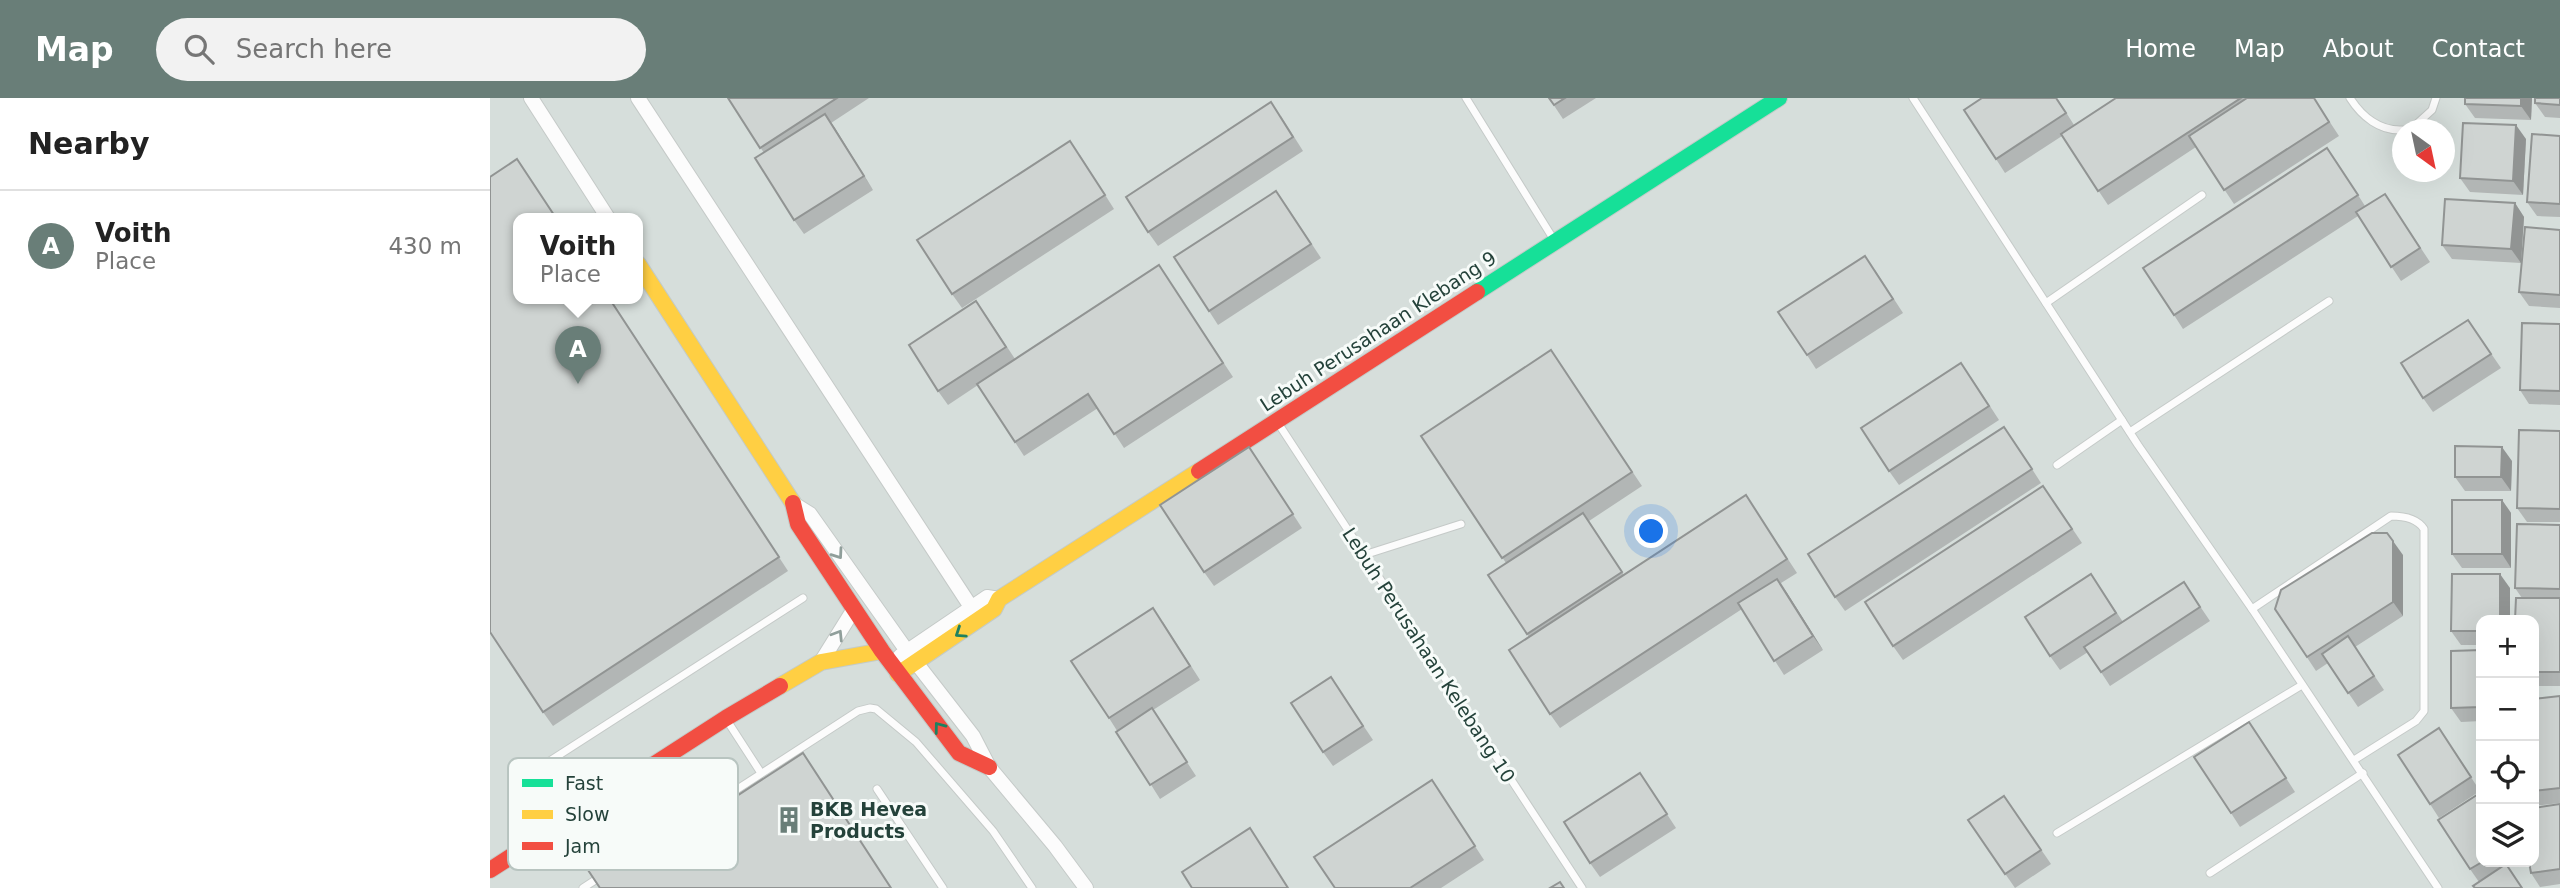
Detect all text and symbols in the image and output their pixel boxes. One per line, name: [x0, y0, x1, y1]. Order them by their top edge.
search box: [156, 18, 646, 81]
text: Map: [35, 30, 114, 69]
icon: search: [180, 30, 218, 68]
text: Search here: [236, 34, 392, 64]
text: Home: [2125, 35, 2196, 63]
text: Map: [2234, 35, 2285, 63]
text: About: [2323, 35, 2394, 63]
text: Contact: [2432, 35, 2525, 63]
north arrow: [2392, 119, 2455, 182]
text: Nearby: [28, 126, 150, 161]
popup: [513, 213, 643, 304]
text: Voith: [95, 218, 171, 248]
text: Voith: [540, 231, 616, 261]
text: A: [42, 233, 60, 259]
text: 430 m: [388, 233, 462, 259]
street label: Lebuh Perusahaan Klebang 9: [1256, 246, 1500, 416]
text: Place: [95, 248, 156, 274]
text: Place: [540, 261, 601, 287]
pin: A: [555, 326, 601, 384]
your location: [1634, 514, 1668, 548]
street label: Lebuh Perusahaan Kelebang 10: [1338, 523, 1520, 787]
one-way arrow: [830, 546, 843, 559]
map controls: [2476, 615, 2539, 867]
button: +: [2476, 615, 2539, 678]
one-way arrow: [955, 624, 968, 637]
one-way arrow: [829, 630, 842, 643]
button: −: [2476, 678, 2539, 741]
one-way arrow: [934, 722, 947, 734]
button: locate: [2476, 741, 2539, 804]
legend: [508, 758, 738, 870]
text: Fast: [565, 772, 603, 794]
place label: BKB Hevea Products: [810, 798, 927, 842]
text: Slow: [565, 803, 610, 825]
button: layers: [2476, 804, 2539, 867]
building icon: BKB Hevea Products: [774, 805, 804, 835]
text: Jam: [564, 835, 601, 857]

